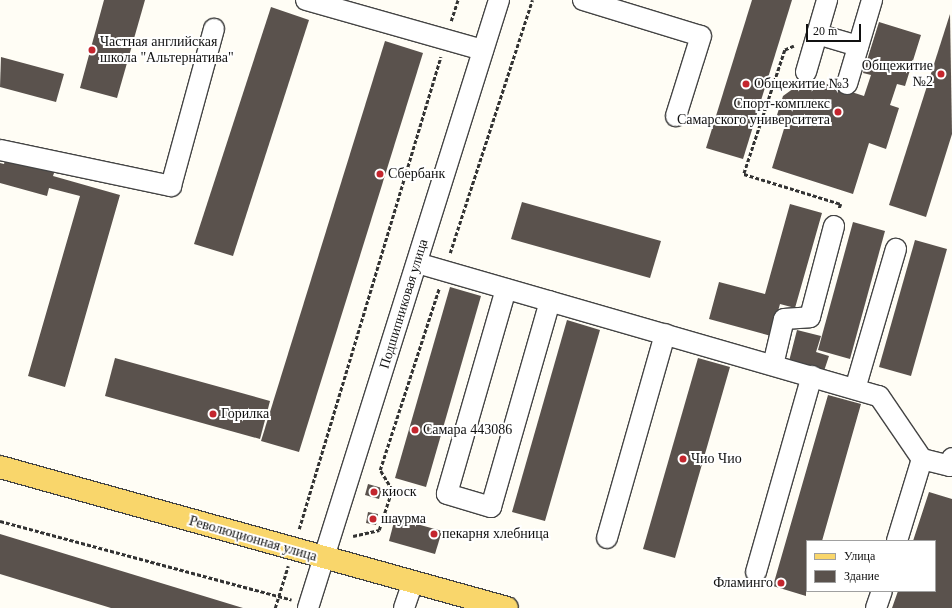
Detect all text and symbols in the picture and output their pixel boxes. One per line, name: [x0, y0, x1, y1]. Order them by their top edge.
scale bar: [808, 16, 863, 42]
text: 20 m: [813, 24, 837, 38]
place label: Частная английская школа "Альтернатива": [100, 34, 234, 66]
marker: Частная английская школа "Альтернатива": [87, 45, 97, 55]
place label: Общежитие №2: [862, 58, 933, 90]
marker: Общежитие №2: [936, 69, 946, 79]
place label: Общежитие №3: [754, 76, 849, 92]
marker: Общежитие №3: [741, 79, 751, 89]
place label: Спорт-комплекс Самарского университета: [677, 96, 830, 128]
marker: Спорт-комплекс Самарского университета: [833, 107, 843, 117]
place label: Сбербанк: [388, 166, 445, 182]
marker: Сбербанк: [375, 169, 385, 179]
street label: Подшипниковая улица: [376, 237, 432, 371]
place label: Горилка: [221, 406, 269, 422]
marker: Горилка: [208, 409, 218, 419]
place label: Самара 443086: [423, 422, 512, 438]
marker: Самара 443086: [410, 425, 420, 435]
place label: Чио Чио: [691, 451, 742, 467]
marker: Чио Чио: [678, 454, 688, 464]
place label: киоск: [382, 484, 417, 500]
marker: киоск: [369, 487, 379, 497]
place label: шаурма: [381, 511, 426, 527]
street label: Революционная улица: [187, 513, 319, 565]
marker: шаурма: [368, 514, 378, 524]
place label: пекарня хлебница: [442, 526, 549, 542]
marker: пекарня хлебница: [429, 529, 439, 539]
legend: [806, 540, 936, 592]
text: Улица: [844, 549, 875, 563]
text: Здание: [844, 569, 879, 583]
place label: Фламинго: [713, 575, 773, 591]
marker: Фламинго: [776, 578, 786, 588]

